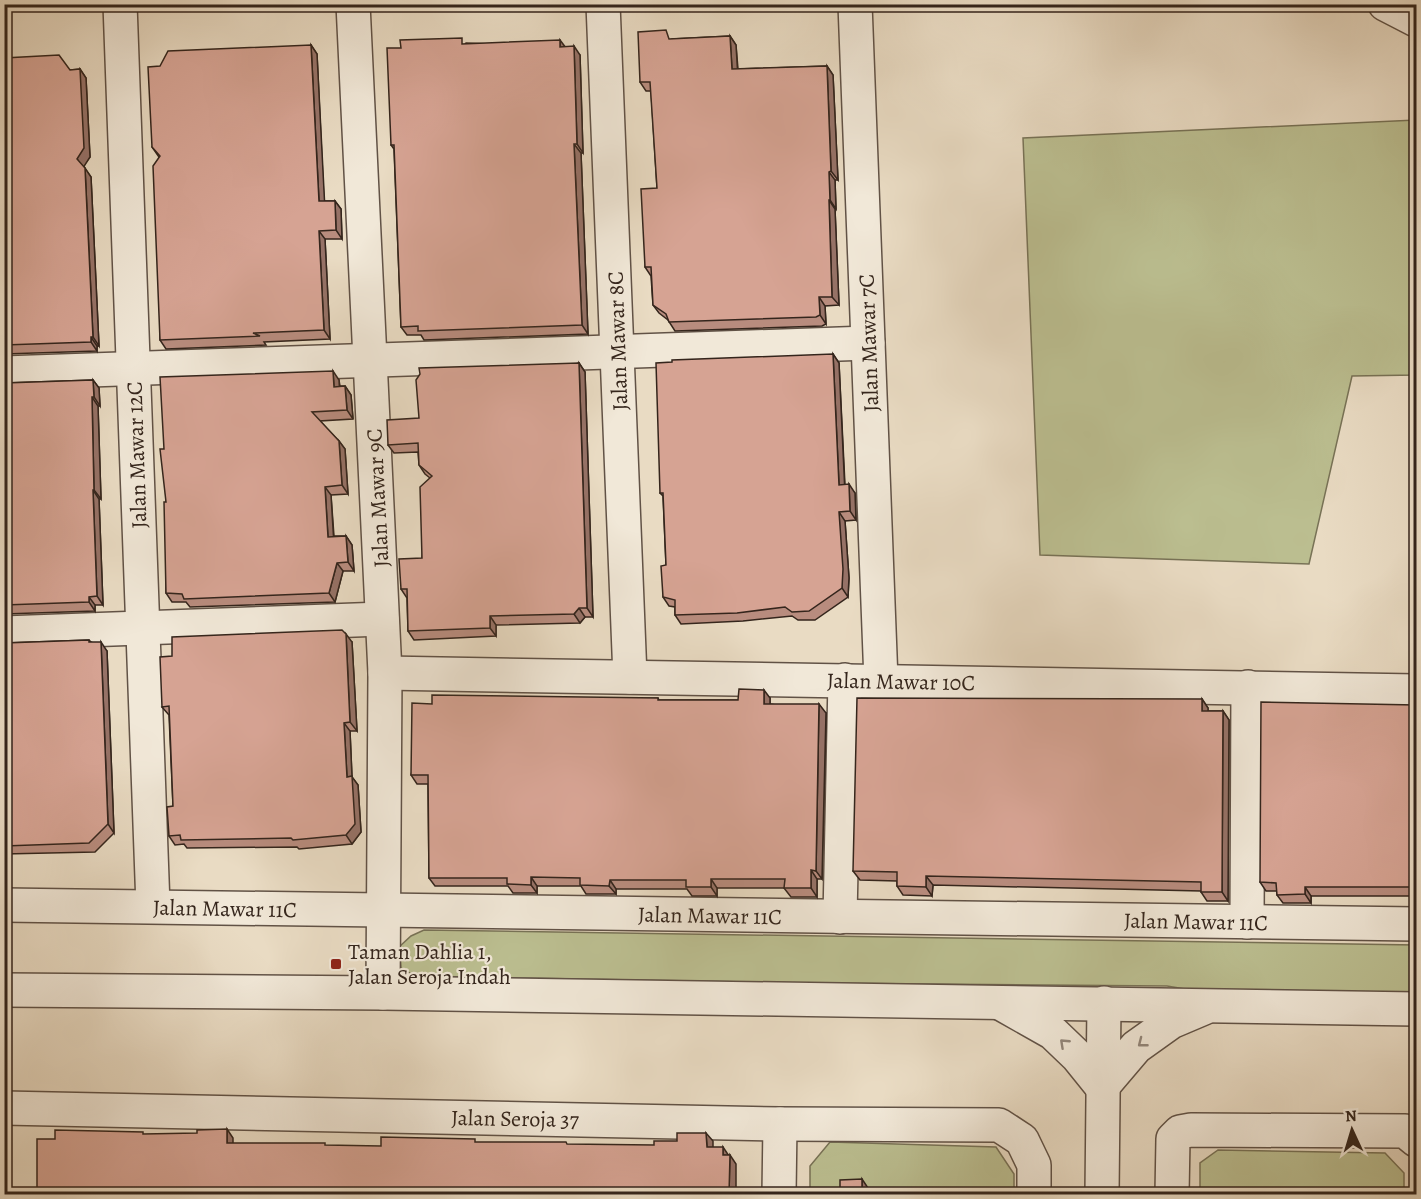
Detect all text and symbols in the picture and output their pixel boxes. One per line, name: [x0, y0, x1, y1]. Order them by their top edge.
street label: Jalan Mawar 8C: [601, 271, 635, 411]
street label: Jalan Mawar 7C: [852, 273, 886, 413]
street label: Jalan Mawar 12C: [119, 381, 155, 529]
street label: Jalan Mawar 9C: [359, 428, 397, 568]
street label: Jalan Mawar 10C: [827, 666, 975, 698]
street label: Jalan Mawar 11C: [153, 893, 297, 925]
street label: Jalan Mawar 11C: [638, 900, 782, 932]
street label: Jalan Mawar 11C: [1124, 906, 1268, 938]
place label: Taman Dahlia 1, Jalan Seroja Indah: [348, 937, 511, 992]
marker: Taman Dahlia 1, Jalan Seroja Indah: [329, 957, 343, 971]
one-way arrow: [1137, 1036, 1148, 1047]
one-way arrow: [1060, 1039, 1071, 1050]
north arrow: [1322, 1100, 1382, 1160]
street label: Jalan Seroja 37: [451, 1103, 580, 1135]
text: N: [1344, 1105, 1358, 1127]

